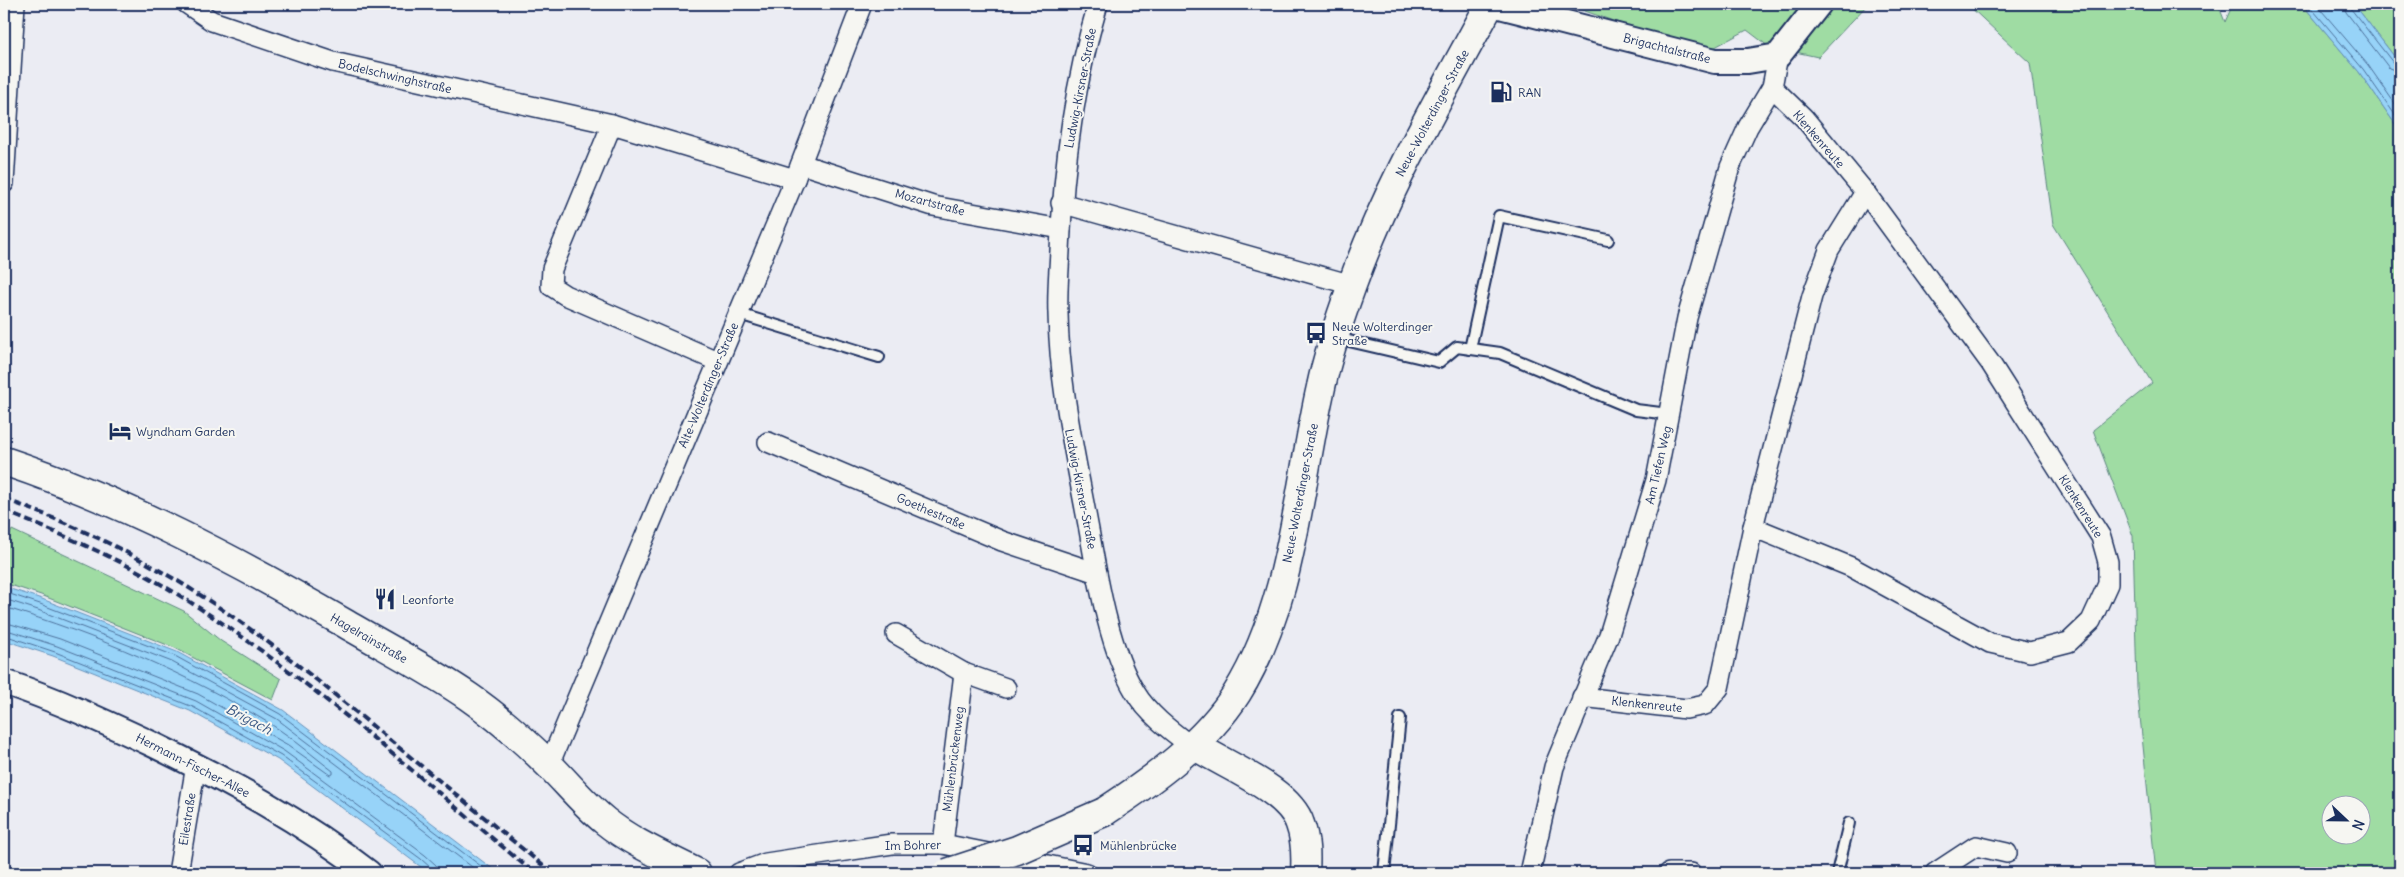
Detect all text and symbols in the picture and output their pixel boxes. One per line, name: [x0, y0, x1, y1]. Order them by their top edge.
street label: Ludwig-Kirsner-Straße: [1061, 27, 1099, 149]
street label: Brigachtalstraße: [1622, 30, 1712, 66]
street label: Neue-Wolterdinger-Straße: [1392, 47, 1472, 179]
street label: Bodelschwinghstraße: [337, 56, 453, 96]
fuel station icon: RAN: [1488, 79, 1514, 105]
place label: RAN: [1518, 85, 1542, 100]
street label: Klenkenreute: [1790, 107, 1848, 171]
street label: Mozartstraße: [893, 185, 967, 219]
place label: Neue Wolterdinger Straße: [1332, 319, 1433, 348]
street label: Alte-Wolterdinger-Straße: [675, 320, 741, 450]
bus stop icon: Neue Wolterdinger Straße: [1303, 320, 1329, 346]
hotel icon: Wyndham Garden: [107, 418, 133, 444]
street label: Neue-Wolterdinger-Straße: [1279, 422, 1321, 564]
place label: Wyndham Garden: [136, 424, 235, 439]
street label: Am Tiefen Weg: [1642, 424, 1674, 506]
street label: Ludwig-Kirsner-Straße: [1062, 428, 1100, 550]
street label: Klenkenreute: [2056, 472, 2106, 540]
street label: Goethestraße: [894, 490, 968, 532]
restaurant icon: Leonforte: [372, 586, 398, 612]
place label: Leonforte: [402, 592, 454, 607]
street label: Hagelrainstraße: [328, 610, 410, 666]
street label: Klenkenreute: [1611, 693, 1683, 715]
water label: Brigach: [223, 700, 276, 739]
street label: Mühlenbrückenweg: [939, 705, 967, 813]
street label: Hermann-Fischer-Allee: [133, 730, 253, 800]
street label: Eilestraße: [175, 792, 199, 846]
north arrow: [2322, 794, 2372, 844]
text: N: [2348, 817, 2368, 833]
bus stop icon: Mühlenbrücke: [1070, 832, 1096, 858]
street label: Im Bohrer: [885, 837, 941, 853]
place label: Mühlenbrücke: [1100, 838, 1177, 853]

